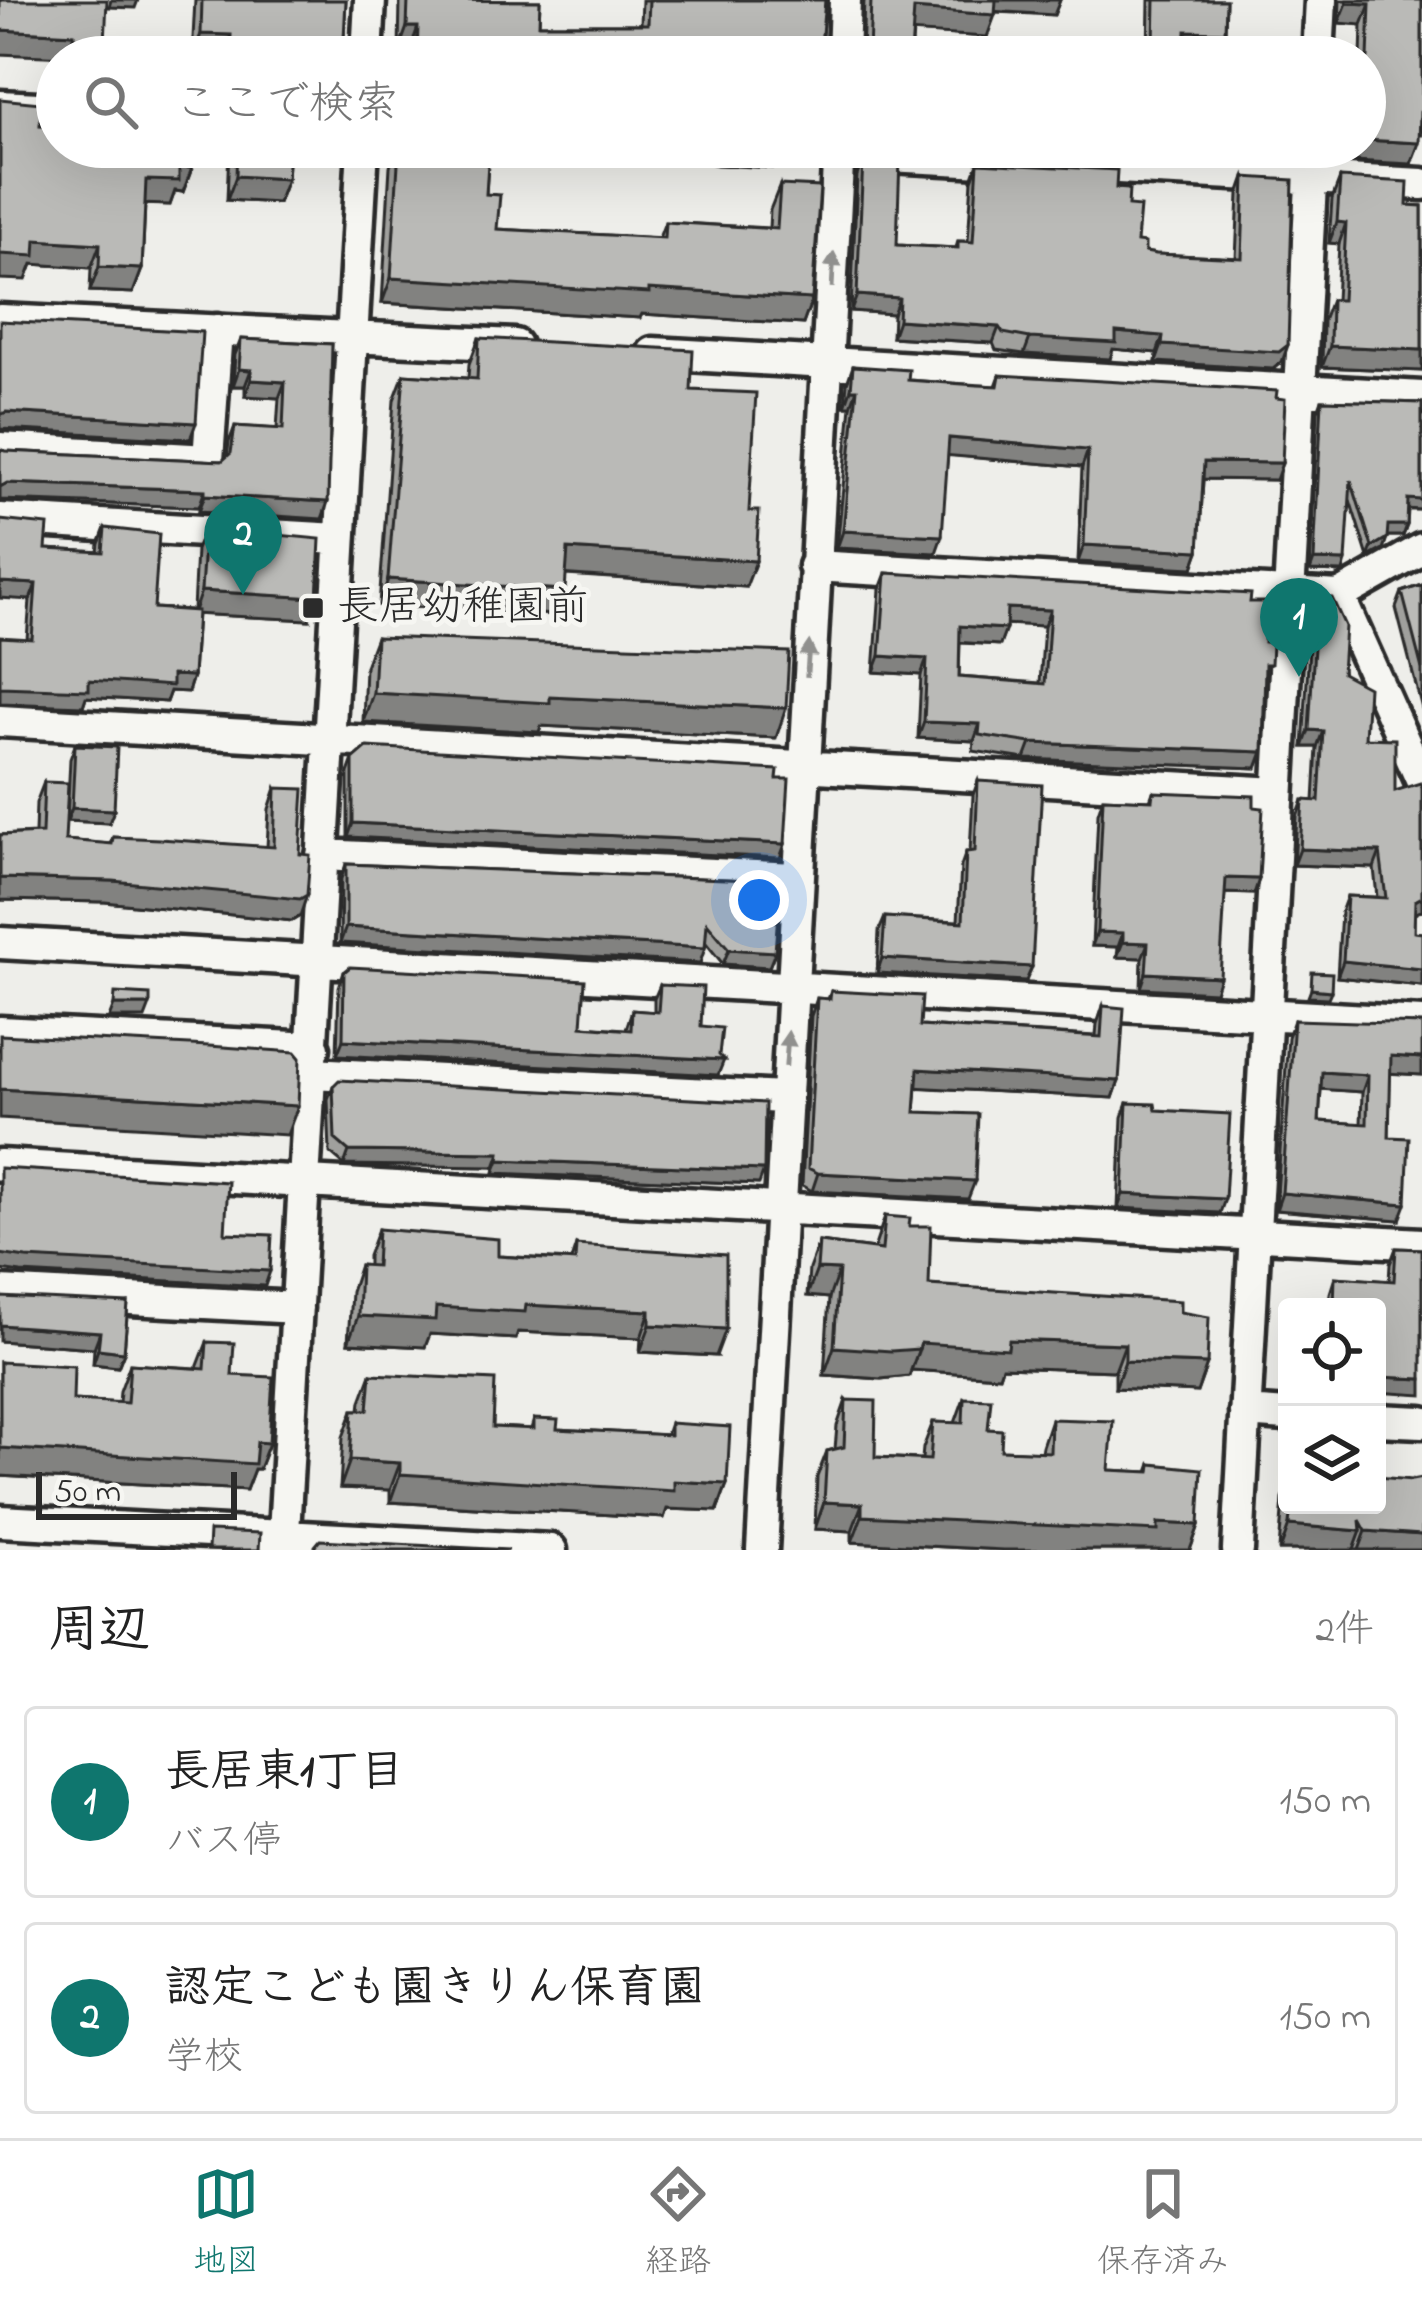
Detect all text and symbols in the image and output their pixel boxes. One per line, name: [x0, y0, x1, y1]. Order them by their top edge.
search box: [36, 36, 1386, 168]
icon: search: [78, 69, 144, 135]
text: ここで検索: [174, 73, 399, 139]
one-way arrow: [823, 251, 842, 288]
pin: 2: [204, 496, 282, 595]
place label: 長居幼稚園前: [337, 578, 589, 639]
pin: 1: [1260, 578, 1338, 677]
marker: 長居幼稚園前: [300, 595, 326, 621]
one-way arrow: [799, 640, 818, 678]
your location: [729, 870, 789, 930]
one-way arrow: [778, 1029, 797, 1067]
map controls: [1278, 1298, 1386, 1514]
button: locate: [1278, 1298, 1386, 1406]
button: layers: [1278, 1406, 1386, 1514]
scale bar: [36, 1466, 237, 1519]
text: 50 m: [54, 1469, 121, 1517]
text: 周辺: [48, 1595, 150, 1670]
text: 2件: [1316, 1603, 1374, 1660]
text: 長居東1丁目: [165, 1741, 404, 1807]
text: 1: [84, 1774, 96, 1831]
text: 150 m: [1279, 1774, 1371, 1831]
text: バス停: [165, 1814, 282, 1871]
text: 認定こども園きりん保育園: [165, 1957, 705, 2023]
text: 2: [80, 1990, 100, 2047]
text: 150 m: [1279, 1990, 1371, 2047]
text: 学校: [165, 2030, 243, 2087]
tab: 地図: [193, 2161, 259, 2287]
tab: 経路: [645, 2161, 711, 2287]
tab: 保存済み: [1097, 2161, 1229, 2287]

